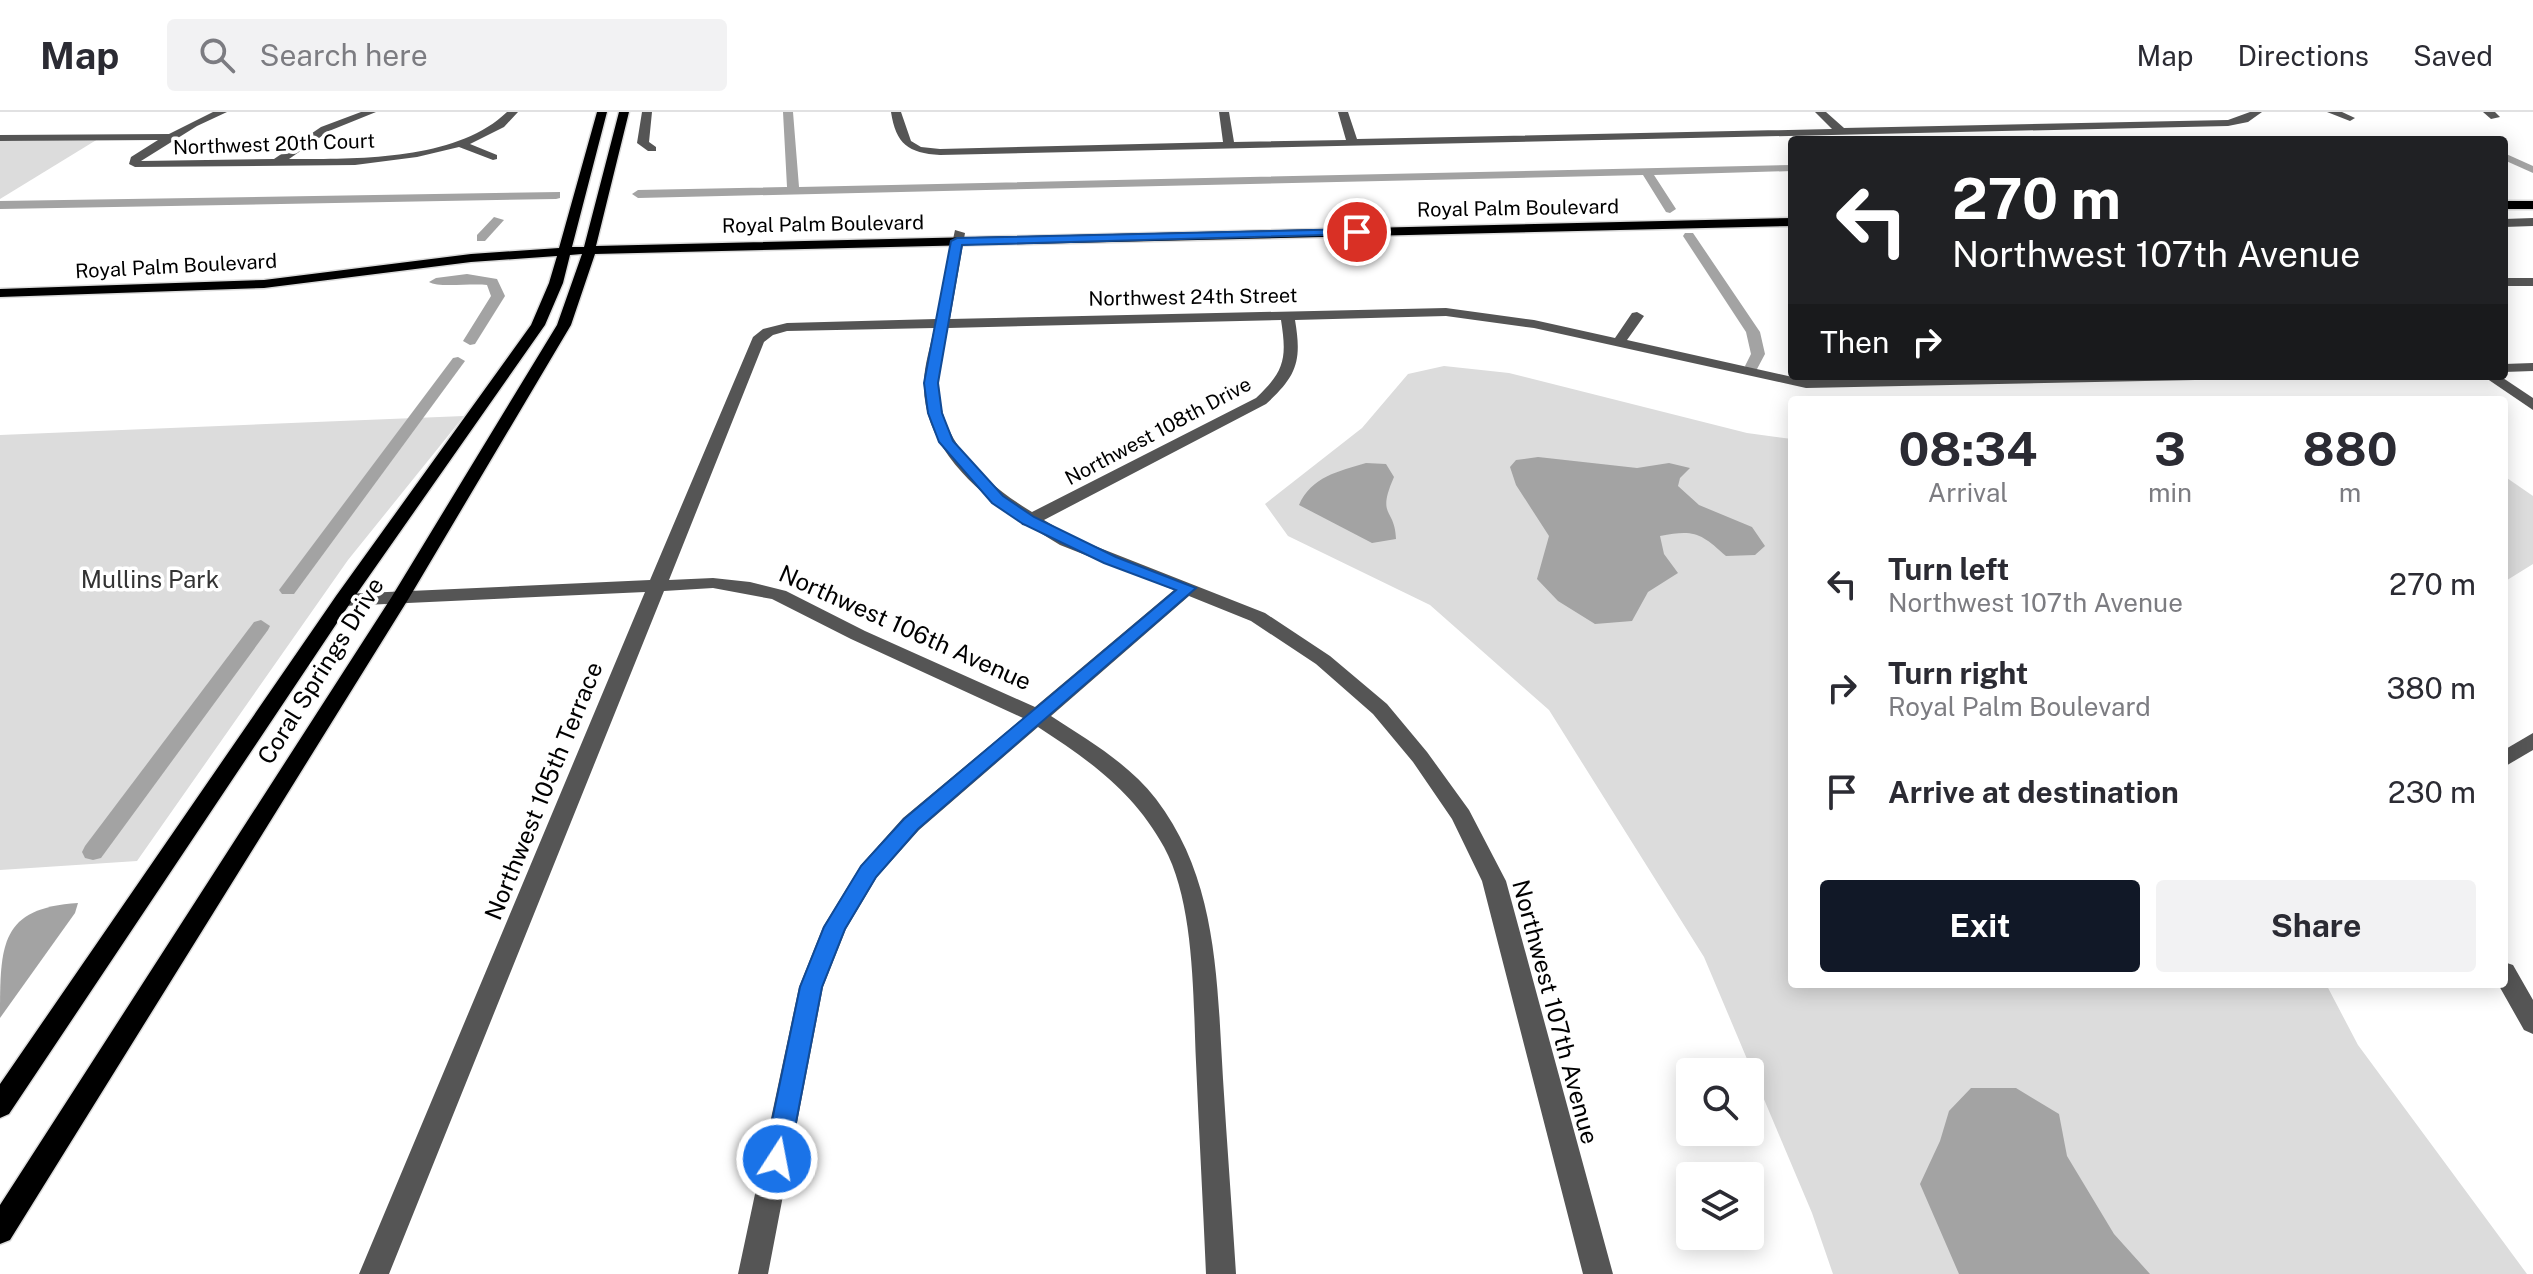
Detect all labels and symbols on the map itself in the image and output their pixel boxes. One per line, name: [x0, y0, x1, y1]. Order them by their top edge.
street label: Northwest 20th Court: [172, 128, 376, 160]
street label: Royal Palm Boulevard: [1417, 194, 1619, 222]
pin: [1323, 198, 1391, 266]
street label: Royal Palm Boulevard: [722, 210, 924, 238]
street label: Royal Palm Boulevard: [74, 249, 278, 283]
street label: Northwest 24th Street: [1088, 283, 1298, 311]
street label: Northwest 108th Drive: [1061, 372, 1255, 490]
street label: Northwest 106th Avenue: [775, 559, 1036, 695]
park label: Mullins Park: [81, 565, 219, 593]
street label: Coral Springs Drive: [251, 572, 389, 769]
street label: Northwest 105th Terrace: [478, 658, 608, 924]
street label: Northwest 107th Avenue: [1507, 877, 1605, 1147]
position arrow: [735, 1117, 819, 1201]

